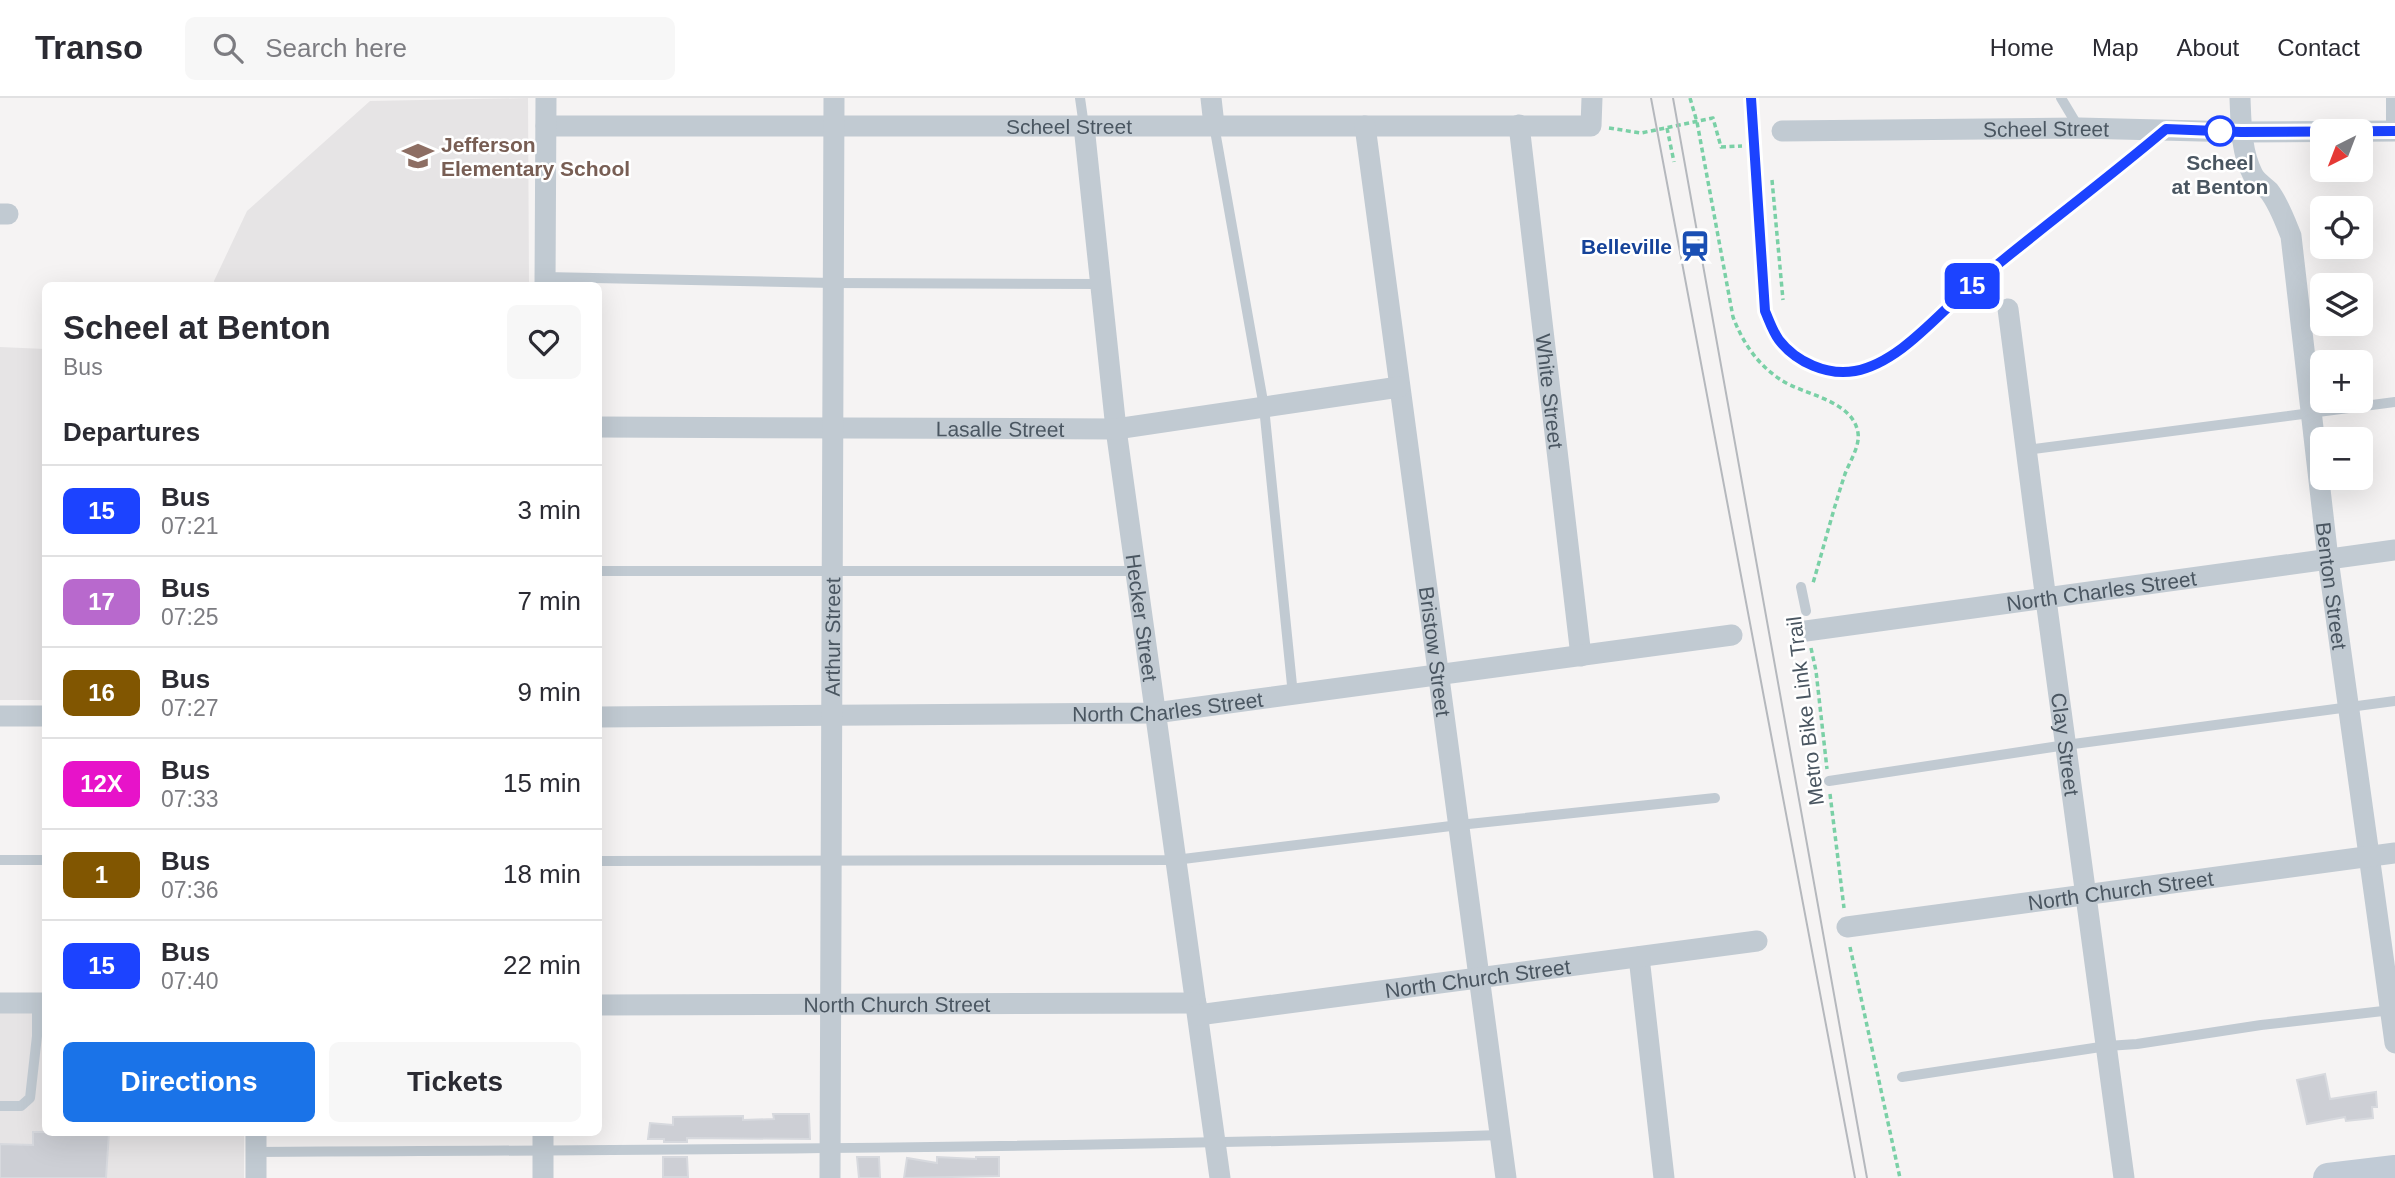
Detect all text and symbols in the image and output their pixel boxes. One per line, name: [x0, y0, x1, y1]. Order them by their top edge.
search box: [185, 17, 675, 80]
text: Transo: [35, 29, 143, 66]
icon: search: [209, 29, 247, 67]
text: Search here: [265, 33, 407, 63]
text: Home: [1990, 34, 2054, 61]
text: Map: [2092, 34, 2139, 61]
text: About: [2177, 34, 2239, 61]
text: Contact: [2277, 34, 2360, 61]
street label: Scheel Street: [1006, 115, 1132, 138]
street label: Scheel Street: [1983, 116, 2110, 140]
marker: Scheel at Benton: [2205, 116, 2235, 146]
north arrow: [2310, 119, 2373, 182]
map controls: [2310, 119, 2373, 490]
place label: Jefferson Elementary School: [441, 133, 630, 180]
school or university icon: Jefferson Elementary School: [401, 139, 435, 173]
place label: Scheel at Benton: [2172, 151, 2268, 198]
button: locate: [2310, 196, 2373, 259]
station icon: Belleville: [1678, 229, 1712, 263]
place label: Belleville: [1581, 235, 1672, 258]
line badge: 15: [1940, 263, 2004, 309]
text: 15: [1959, 272, 1985, 299]
button: layers: [2310, 273, 2373, 336]
button: heart: [507, 305, 581, 379]
text: Scheel at Benton: [63, 309, 331, 346]
street label: White Street: [1532, 332, 1568, 450]
button: +: [2310, 350, 2373, 413]
text: Bus: [63, 354, 103, 380]
text: Departures: [63, 417, 200, 447]
street label: Lasalle Street: [936, 417, 1064, 440]
button: −: [2310, 427, 2373, 490]
text: Bus: [161, 482, 210, 512]
text: 3 min: [517, 495, 581, 525]
text: 15: [88, 497, 115, 524]
text: 07:21: [161, 513, 219, 539]
street label: Benton Street: [2312, 521, 2352, 651]
street label: Hecker Street: [1122, 552, 1162, 683]
street label: North Charles Street: [2005, 566, 2198, 615]
text: Bus: [161, 573, 210, 603]
street label: Arthur Street: [820, 577, 844, 697]
street label: Bristow Street: [1415, 585, 1456, 718]
text: 7 min: [517, 586, 581, 616]
text: 17: [88, 588, 115, 615]
text: 07:25: [161, 604, 219, 630]
street label: Metro Bike Link Trail: [1782, 615, 1828, 807]
text: Bus: [161, 664, 210, 694]
text: 9 min: [517, 677, 581, 707]
text: 16: [88, 679, 115, 706]
street label: North Charles Street: [1072, 687, 1264, 725]
street label: Clay Street: [2047, 691, 2084, 797]
text: 07:27: [161, 695, 219, 721]
text: Bus: [161, 755, 210, 785]
text: 15 min: [503, 768, 581, 798]
text: 12X: [80, 770, 123, 797]
text: 07:33: [161, 786, 219, 812]
text: Bus: [161, 846, 210, 876]
text: 18 min: [503, 859, 581, 889]
text: 1: [95, 861, 108, 888]
street label: North Church Street: [2026, 866, 2215, 914]
text: 07:36: [161, 877, 219, 903]
text: Bus: [161, 937, 210, 967]
text: 22 min: [503, 950, 581, 980]
text: 15: [88, 952, 115, 979]
street label: North Church Street: [1383, 954, 1572, 1002]
text: 07:40: [161, 968, 219, 994]
street label: North Church Street: [804, 992, 991, 1016]
button: Directions: [63, 1042, 315, 1122]
button: Tickets: [329, 1042, 581, 1122]

